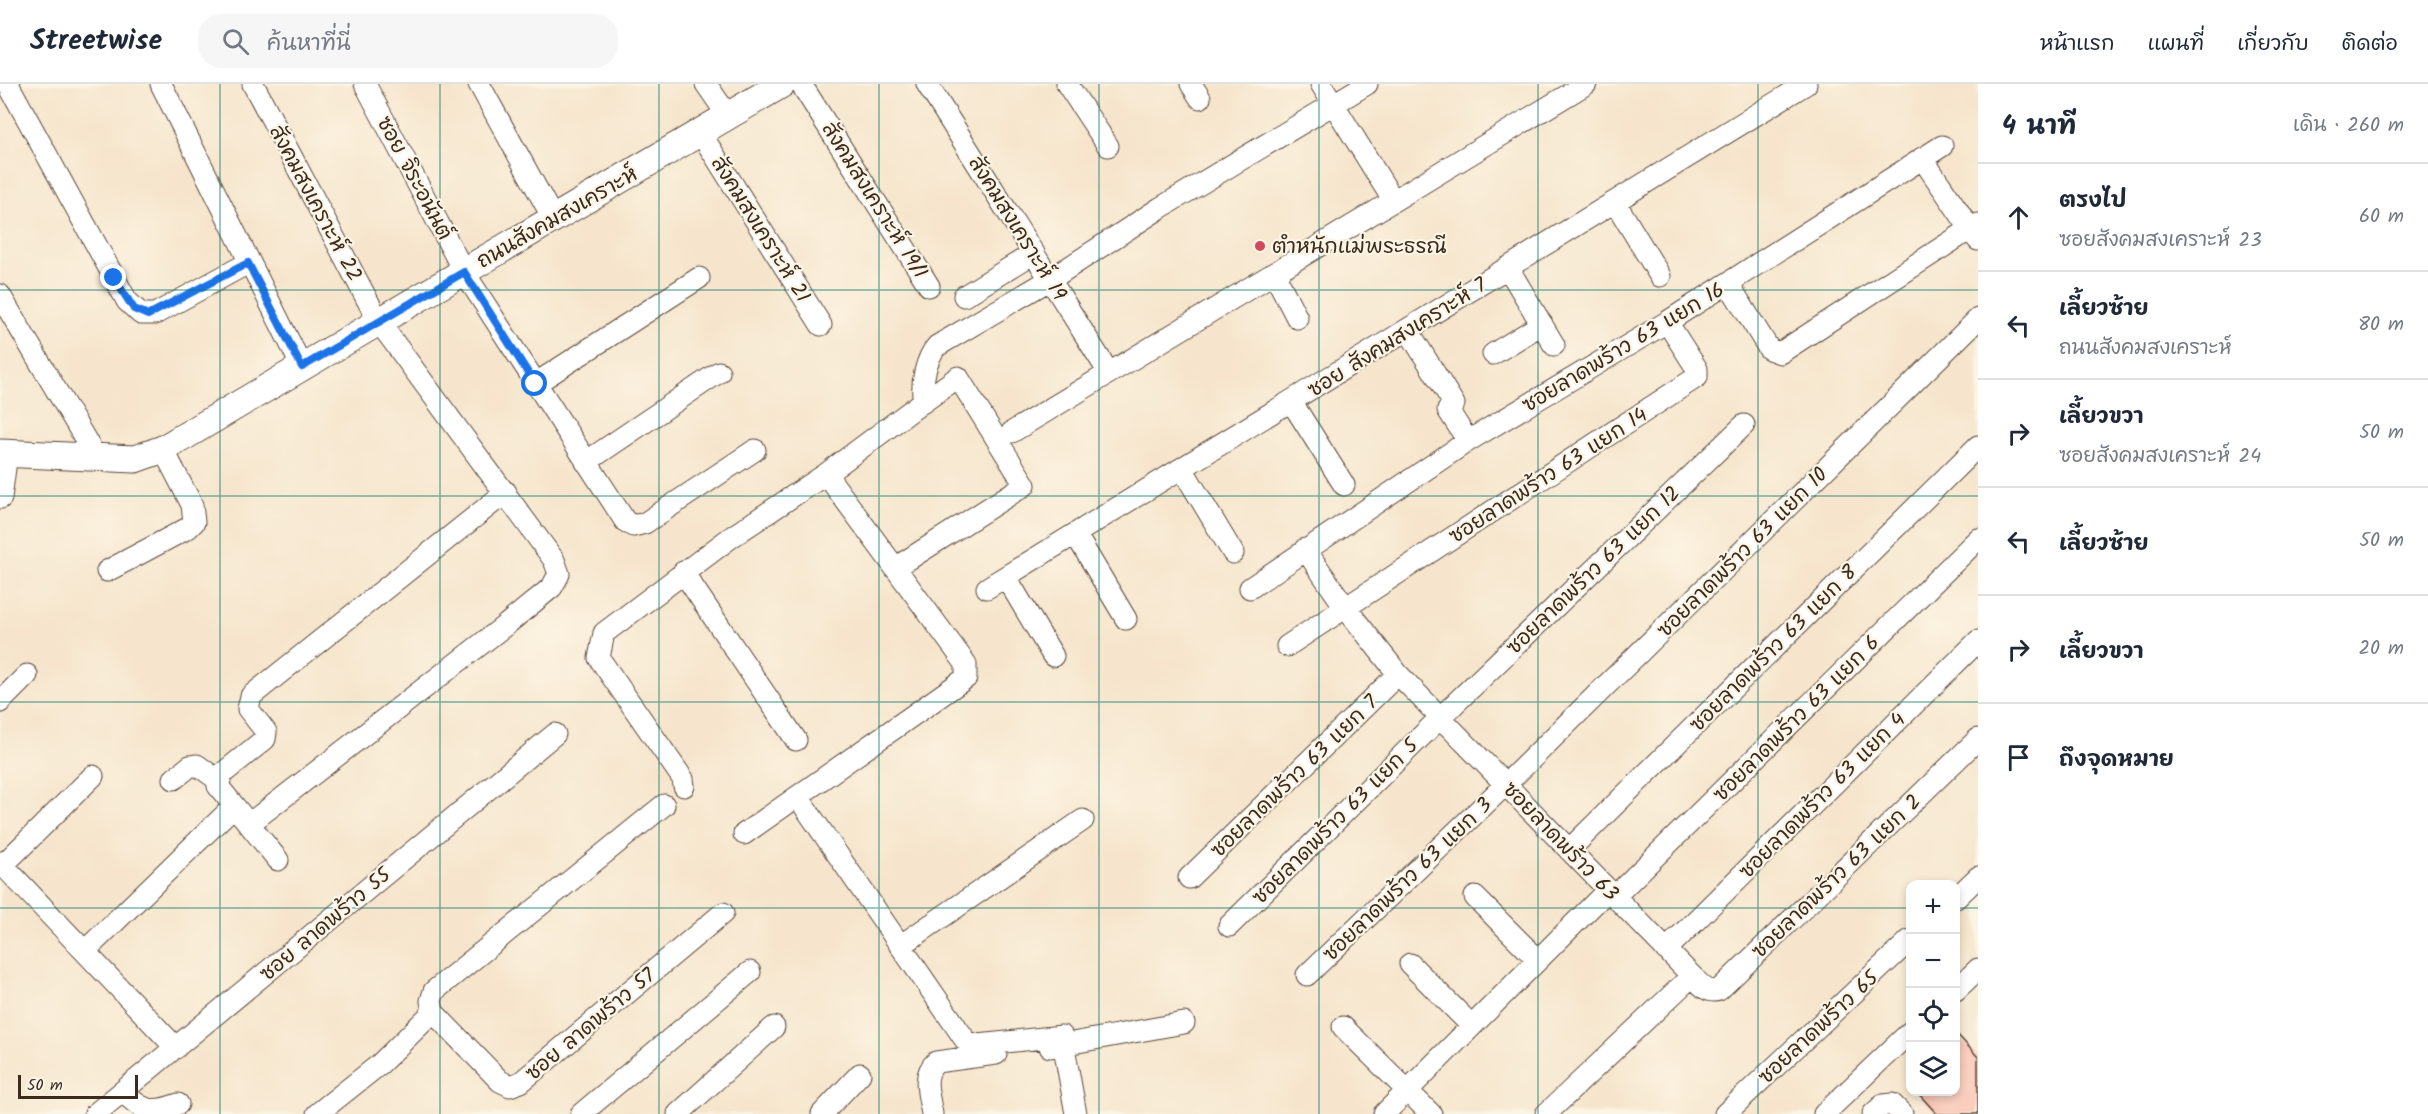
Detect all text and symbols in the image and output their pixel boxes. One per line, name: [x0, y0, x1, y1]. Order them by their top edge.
search box: [198, 14, 618, 68]
text: Streetwise: [30, 19, 162, 64]
icon: search: [219, 25, 252, 58]
text: ค้นหาที่นี่: [267, 27, 351, 62]
text: หน้าแรก: [2040, 28, 2115, 61]
text: แผนที่: [2148, 28, 2204, 61]
text: เกี่ยวกับ: [2237, 28, 2309, 61]
text: ติดต่อ: [2342, 28, 2398, 61]
text: 4 นาที: [2002, 106, 2076, 148]
text: เดิน · 260 m: [2293, 110, 2404, 142]
street label: ซอย จิระอนันต์: [367, 111, 460, 247]
street label: สังคมสงเคราะห์ 19/1: [812, 116, 935, 286]
street label: สังคมสงเคราะห์ 22: [259, 120, 370, 288]
street label: สังคมสงเคราะห์ 21: [701, 150, 818, 310]
street label: สังคมสงเคราะห์ 19: [959, 150, 1075, 308]
street label: ถนนสังคมสงเคราะห์: [471, 159, 645, 278]
text: ตรงไป: [2059, 184, 2127, 219]
icon: ahead: [2002, 201, 2035, 234]
text: 60 m: [2359, 201, 2404, 233]
text: ซอยสังคมสงเคราะห์ 23: [2059, 225, 2262, 257]
place label: ตำหนักแม่พระธรณี: [1272, 231, 1447, 264]
marker: ตำหนักแม่พระธรณี: [1253, 239, 1267, 253]
route end: [100, 264, 126, 290]
street label: ซอย สังคมสงเคราะห์ 7: [1302, 269, 1495, 407]
street label: ซอยลาดพร้าว 63 แยก 16: [1516, 275, 1731, 422]
text: เลี้ยวซ้าย: [2059, 292, 2149, 327]
icon: left: [2002, 309, 2035, 342]
text: 80 m: [2358, 309, 2404, 341]
text: ถนนสังคมสงเคราะห์: [2059, 333, 2232, 365]
route start: [521, 370, 547, 396]
street label: ซอยลาดพร้าว 63 แยก 14: [1443, 399, 1655, 553]
text: เลี้ยวขวา: [2059, 400, 2143, 435]
icon: right: [2002, 417, 2035, 450]
text: 50 m: [2359, 417, 2404, 449]
text: ซอยสังคมสงเคราะห์ 24: [2059, 441, 2261, 473]
street label: ซอยลาดพร้าว 63 แยก 10: [1650, 460, 1836, 646]
street label: ซอยลาดพร้าว 63 แยก 12: [1499, 479, 1689, 664]
icon: left: [2002, 525, 2035, 558]
text: 50 m: [2359, 525, 2404, 557]
text: เลี้ยวซ้าย: [2059, 527, 2149, 562]
street label: ซอยลาดพร้าว 63 แยก 8: [1683, 557, 1866, 741]
street label: ซอยลาดพร้าว 63 แยก 6: [1706, 628, 1888, 810]
icon: right: [2002, 633, 2035, 666]
text: 20 m: [2358, 633, 2404, 665]
text: เลี้ยวขวา: [2059, 635, 2143, 670]
street label: ซอยลาดพร้าว 63 แยก 7: [1203, 687, 1388, 866]
street label: ซอยลาดพร้าว 63 แยก 4: [1732, 705, 1914, 887]
street label: ซอยลาดพร้าว 63 แยก 5: [1245, 730, 1428, 913]
icon: arrive: [2002, 741, 2035, 774]
text: ถึงจุดหมาย: [2059, 743, 2174, 778]
street label: ซอยลาดพร้าว 63: [1494, 775, 1626, 909]
street label: ซอยลาดพร้าว 63 แยก 2: [1745, 787, 1930, 967]
street label: ซอยลาดพร้าว 63 แยก 3: [1316, 790, 1500, 970]
street label: ซอย ลาดพร้าว 55: [253, 859, 400, 990]
map controls: [1906, 880, 1960, 1096]
button: +: [1906, 880, 1960, 934]
button: −: [1906, 934, 1960, 988]
street label: ซอย ลาดพร้าว 57: [519, 960, 664, 1090]
street label: ซอยลาดพร้าว 65: [1751, 962, 1888, 1093]
button: locate: [1906, 988, 1960, 1042]
button: layers: [1906, 1042, 1960, 1096]
scale bar: [18, 1072, 138, 1100]
text: 50 m: [27, 1073, 63, 1098]

